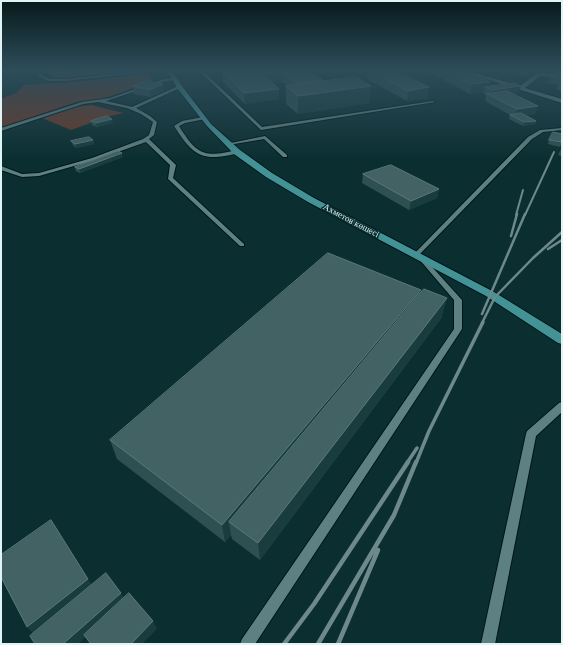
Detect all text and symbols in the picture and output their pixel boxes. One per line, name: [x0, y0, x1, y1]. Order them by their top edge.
street label: Ахметов көшесі: [321, 202, 381, 240]

